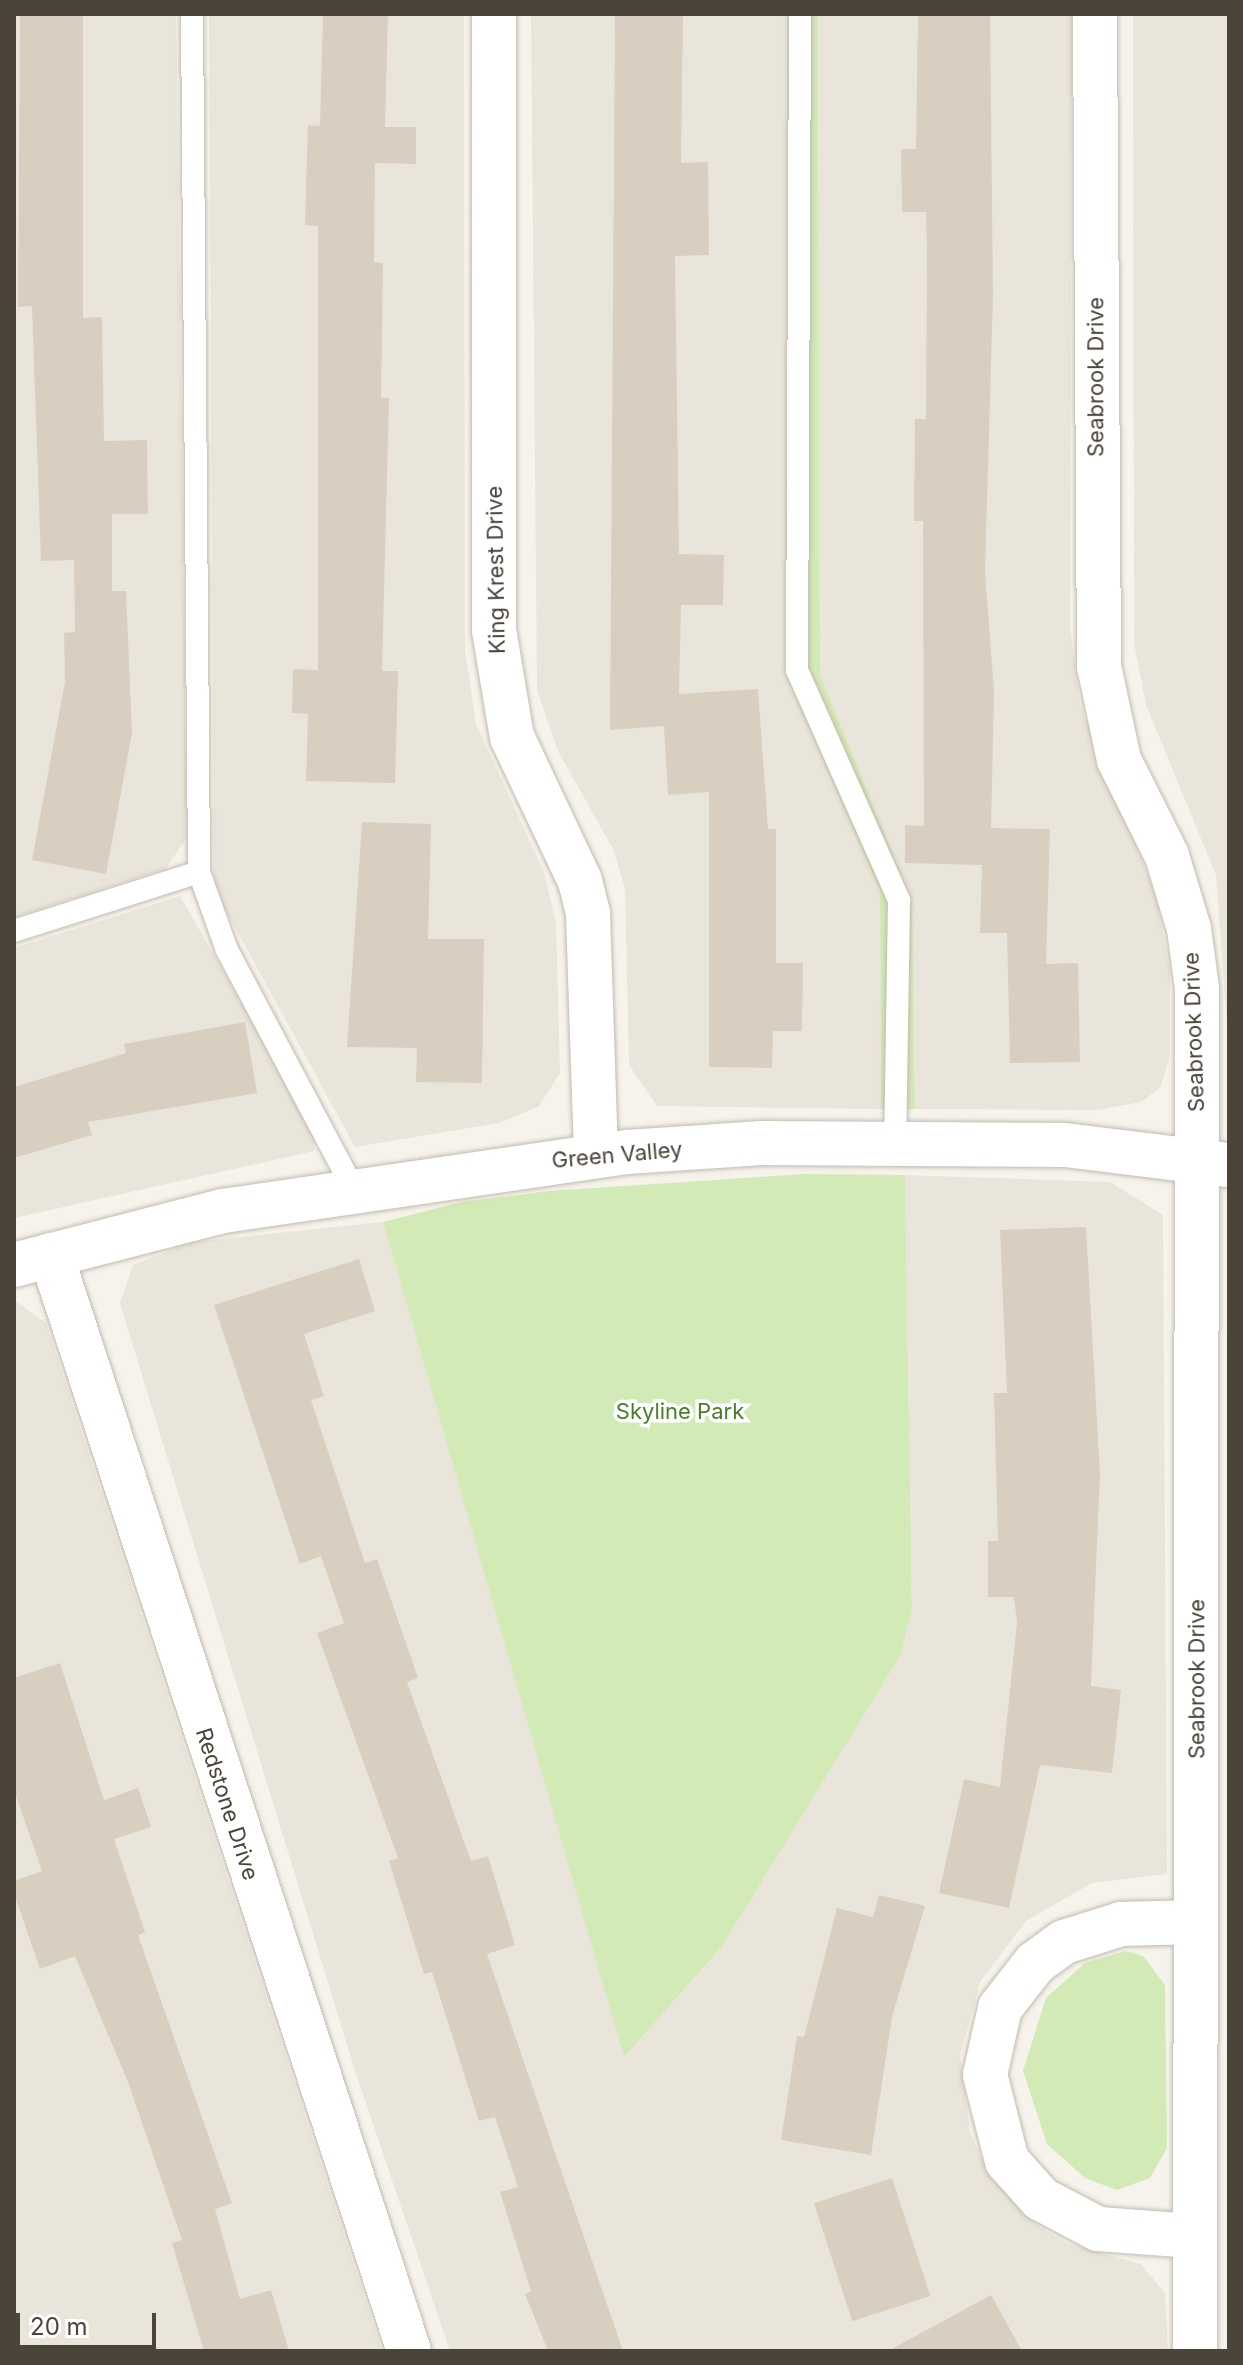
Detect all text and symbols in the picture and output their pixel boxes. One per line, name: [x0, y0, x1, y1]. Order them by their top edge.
street label: Seabrook Drive: [1083, 297, 1109, 457]
street label: King Krest Drive: [481, 486, 511, 654]
street label: Seabrook Drive: [1178, 952, 1210, 1112]
street label: Green Valley: [551, 1136, 683, 1174]
park label: Skyline Park: [616, 1399, 744, 1425]
street label: Seabrook Drive: [1184, 1599, 1210, 1759]
street label: Redstone Drive: [190, 1725, 264, 1883]
scale bar: [20, 2297, 160, 2347]
text: 20 m: [30, 2312, 88, 2341]

